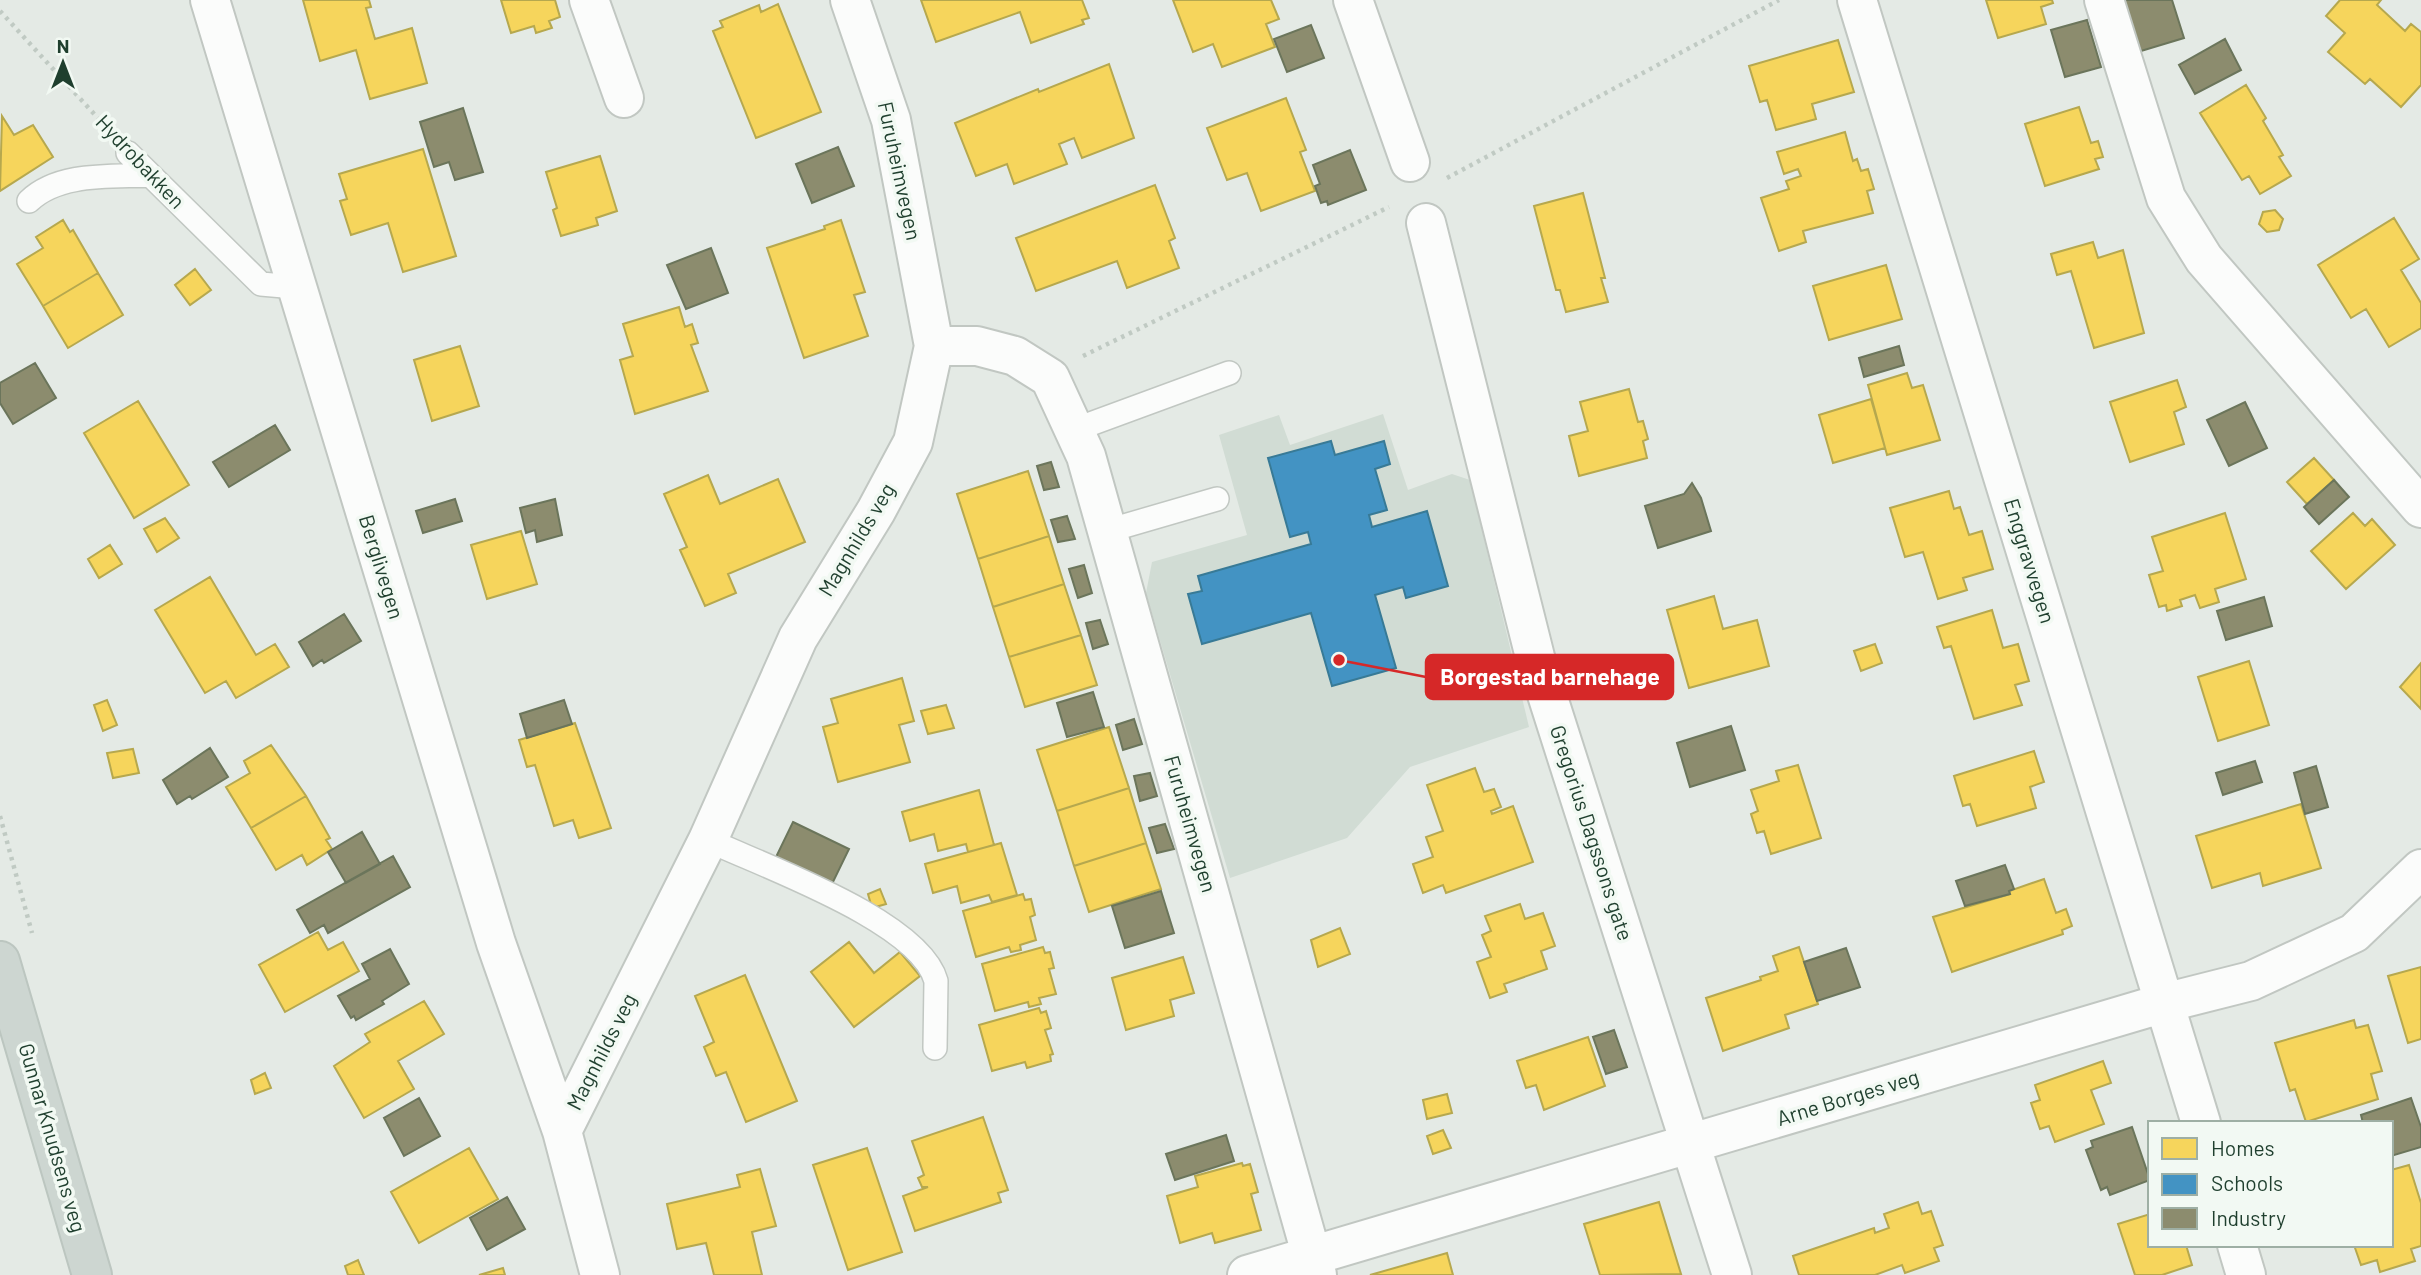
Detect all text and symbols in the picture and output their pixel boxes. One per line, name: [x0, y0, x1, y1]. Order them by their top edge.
north arrow: [28, 28, 98, 98]
text: N: [57, 34, 69, 57]
street label: Furuheimvegen: [874, 99, 927, 242]
street label: Hydrobakken: [91, 109, 191, 213]
street label: Magnhilds veg: [812, 478, 899, 600]
street label: Enggravvegen: [2000, 495, 2061, 626]
street label: Berglivegen: [355, 511, 410, 622]
callout: Borgestad barnehage: [1426, 655, 1673, 699]
text: Borgestad barnehage: [1440, 662, 1660, 690]
street label: Gregorius Dagssons gate: [1546, 722, 1639, 943]
street label: Furuheimvegen: [1160, 752, 1223, 895]
street label: Magnhilds veg: [561, 989, 641, 1114]
street label: Gunnar Knudsens veg: [15, 1040, 92, 1235]
street label: Arne Borges veg: [1773, 1063, 1922, 1130]
legend: [2148, 1121, 2393, 1247]
text: Homes: [2211, 1135, 2275, 1160]
text: Schools: [2211, 1170, 2283, 1195]
text: Industry: [2211, 1205, 2286, 1230]

